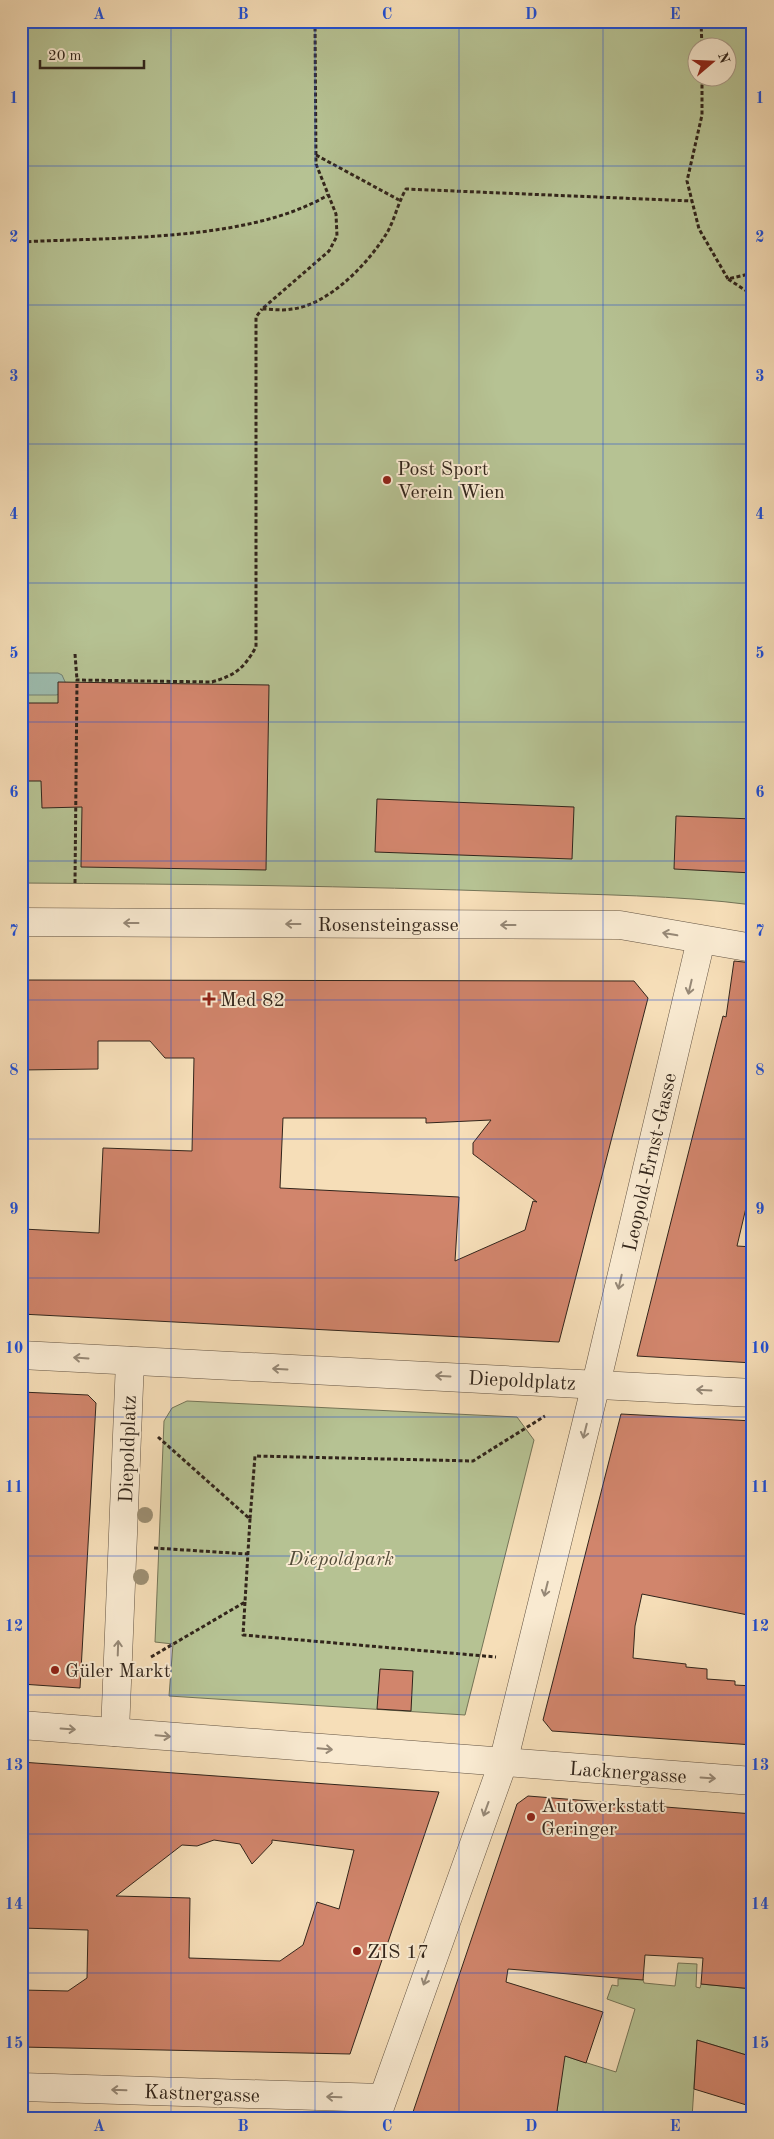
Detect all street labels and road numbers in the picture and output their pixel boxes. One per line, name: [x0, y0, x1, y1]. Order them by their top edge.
street label: Rosensteingasse: [317, 916, 459, 936]
street label: Leopold-Ernst-Gasse: [621, 1071, 681, 1254]
street label: Diepoldplatz: [468, 1369, 576, 1395]
street label: Diepoldplatz: [117, 1395, 141, 1503]
street label: Lacknergasse: [568, 1760, 687, 1788]
street label: Kastnergasse: [144, 2083, 260, 2107]

